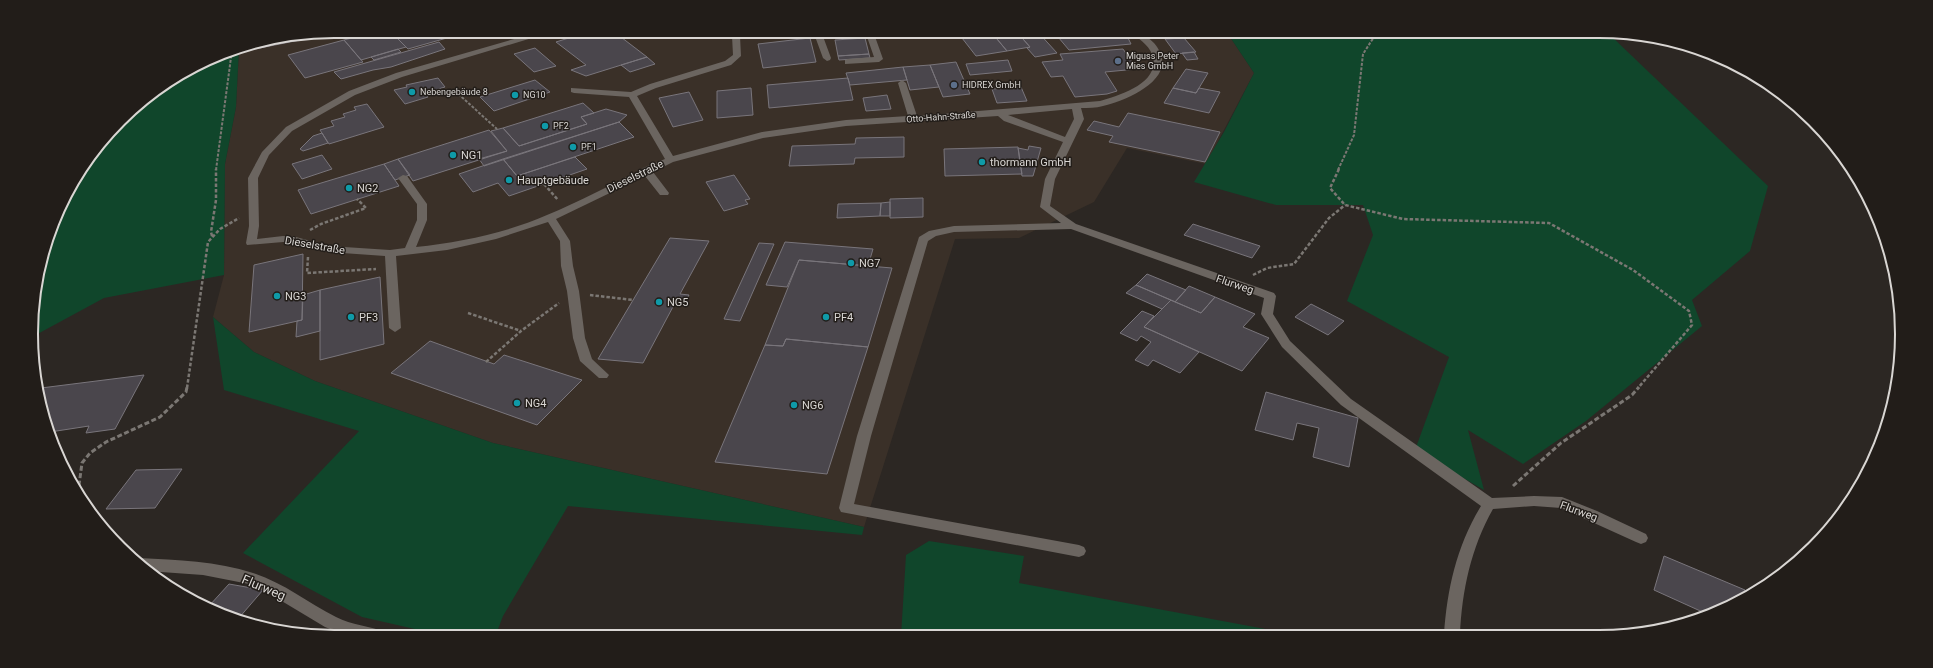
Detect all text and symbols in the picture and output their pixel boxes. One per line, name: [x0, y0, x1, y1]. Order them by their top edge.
place label: Miguss Peter Mies GmbH: [1126, 51, 1179, 71]
marker: Miguss Peter Mies GmbH: [1113, 56, 1123, 66]
marker: HIDREX GmbH: [949, 80, 959, 90]
place label: HIDREX GmbH: [962, 80, 1021, 90]
marker: Nebengebäude 8: [407, 87, 417, 97]
place label: Nebengebäude 8: [420, 87, 488, 97]
marker: NG10: [510, 90, 520, 100]
place label: NG10: [523, 90, 546, 100]
street label: Otto-Hahn-Straße: [906, 110, 976, 124]
marker: PF2: [540, 121, 550, 131]
place label: PF2: [553, 121, 569, 131]
marker: PF1: [568, 142, 578, 152]
place label: PF1: [581, 142, 597, 152]
place label: NG1: [461, 149, 483, 162]
marker: NG1: [448, 150, 458, 160]
place label: thormann GmbH: [990, 156, 1071, 169]
street label: Dieselstraße: [605, 157, 666, 196]
marker: thormann GmbH: [977, 157, 987, 167]
place label: Hauptgebäude: [517, 174, 589, 187]
marker: Hauptgebäude: [504, 175, 514, 185]
place label: NG2: [357, 182, 379, 195]
marker: NG2: [344, 183, 354, 193]
street label: Dieselstraße: [284, 234, 346, 257]
place label: NG7: [859, 257, 881, 270]
marker: NG7: [846, 258, 856, 268]
street label: Flurweg: [1214, 272, 1255, 297]
place label: NG3: [285, 290, 307, 303]
marker: NG3: [272, 291, 282, 301]
place label: NG5: [667, 296, 689, 309]
marker: NG5: [654, 297, 664, 307]
place label: PF3: [359, 311, 378, 324]
place label: PF4: [834, 311, 853, 324]
marker: PF3: [346, 312, 356, 322]
marker: PF4: [821, 312, 831, 322]
place label: NG4: [525, 397, 547, 410]
marker: NG4: [512, 398, 522, 408]
place label: NG6: [802, 399, 824, 412]
marker: NG6: [789, 400, 799, 410]
street label: Flurweg: [1558, 499, 1599, 524]
street label: Flurweg: [240, 572, 288, 603]

